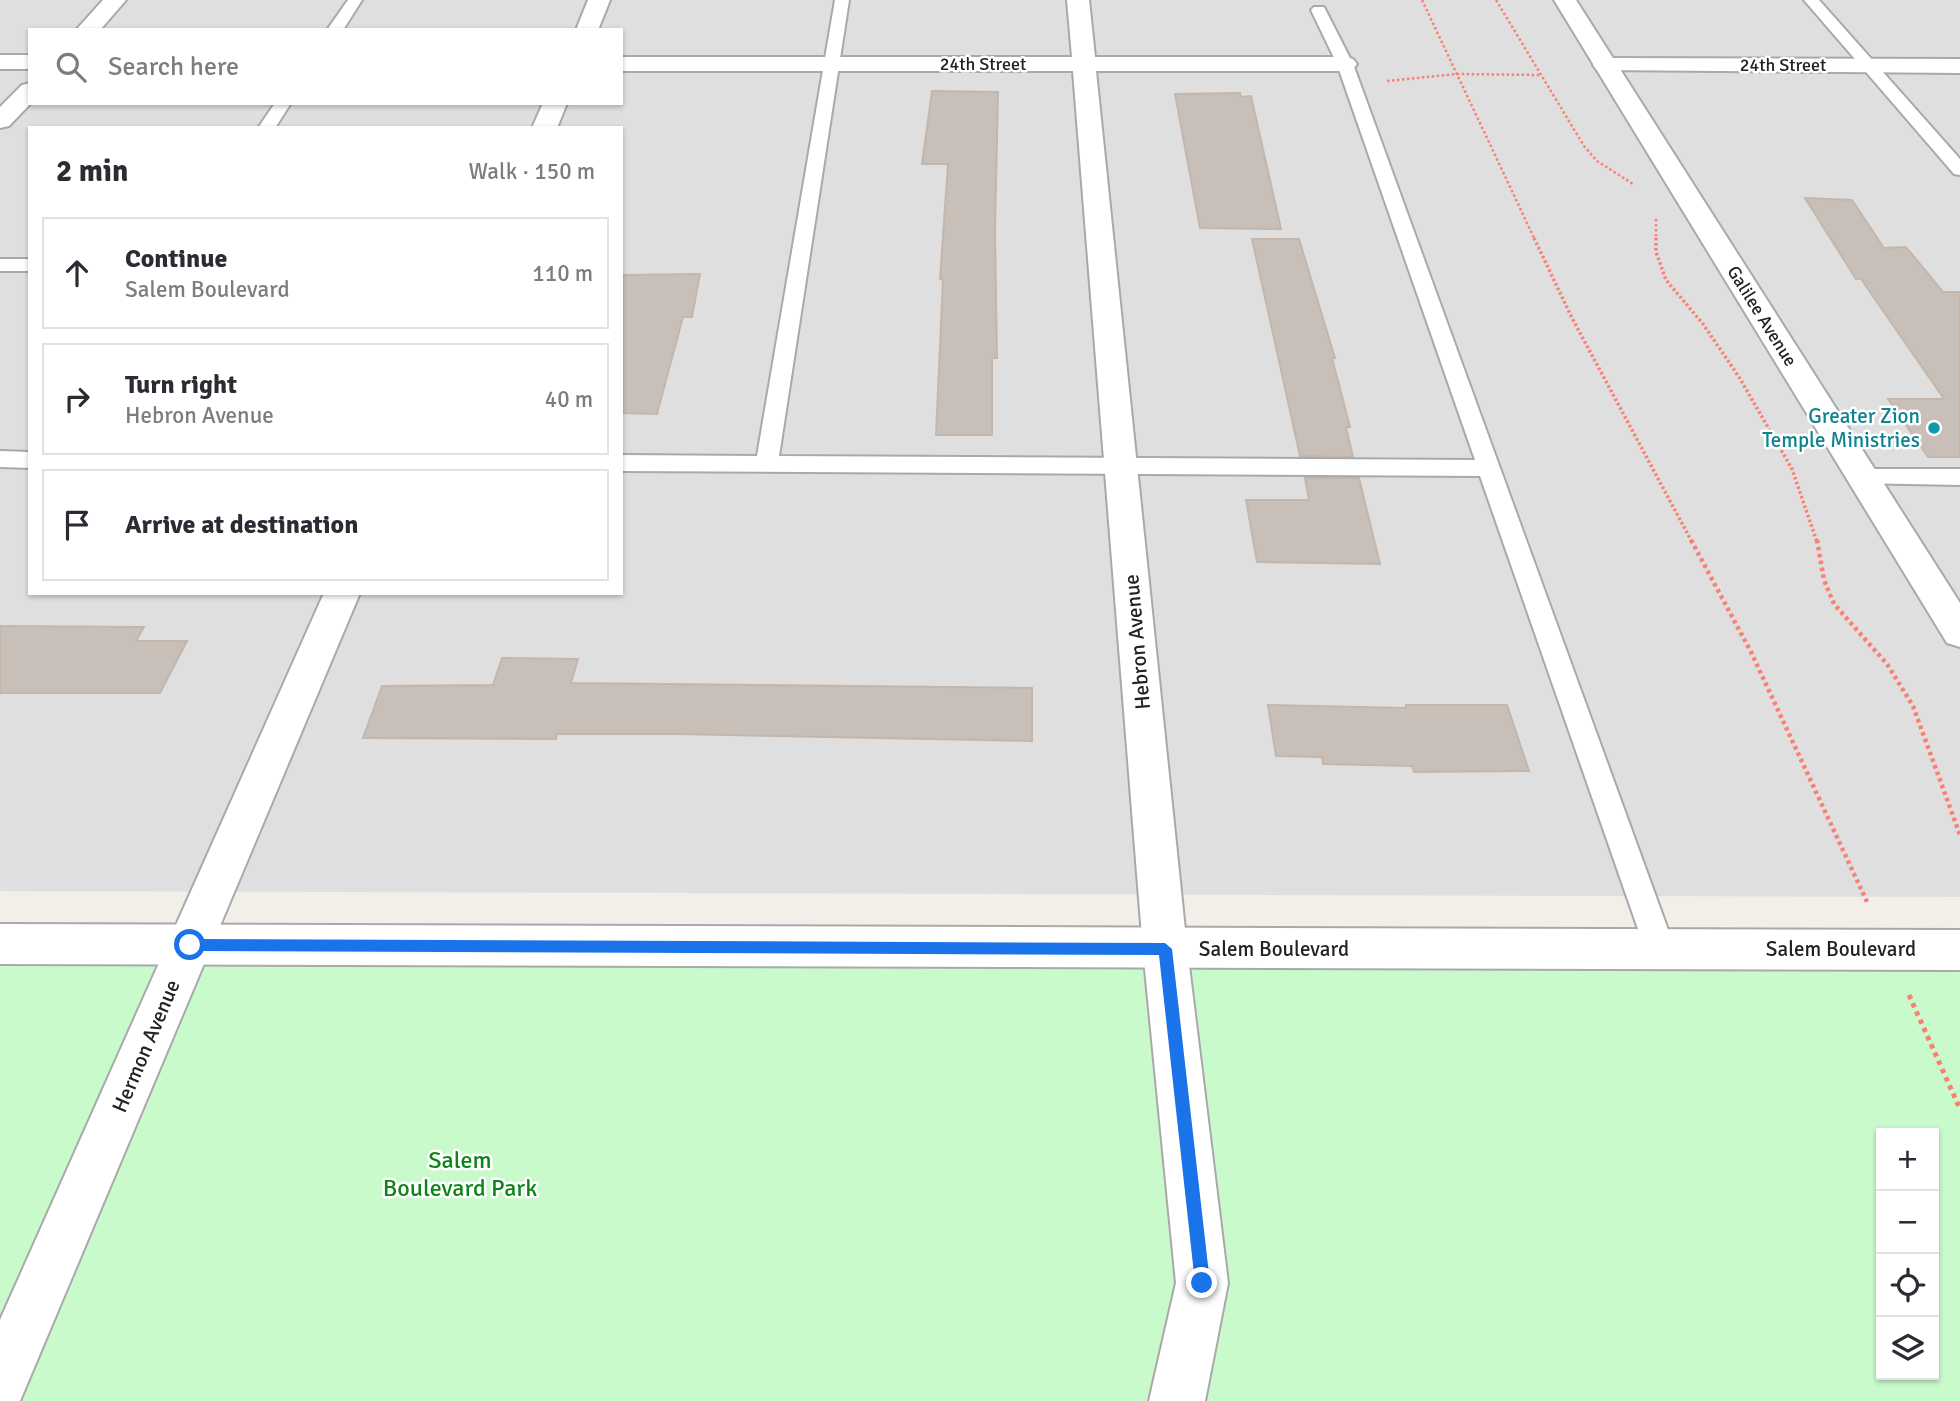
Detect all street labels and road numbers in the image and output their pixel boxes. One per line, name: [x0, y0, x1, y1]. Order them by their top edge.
street label: 24th Street: [940, 53, 1026, 75]
street label: 24th Street: [1740, 54, 1826, 76]
street label: Galilee Avenue: [1722, 262, 1802, 370]
street label: Hebron Avenue: [1118, 573, 1156, 711]
street label: Salem Boulevard: [1199, 936, 1349, 962]
street label: Salem Boulevard: [1766, 936, 1916, 962]
street label: Hermon Avenue: [106, 976, 186, 1116]

